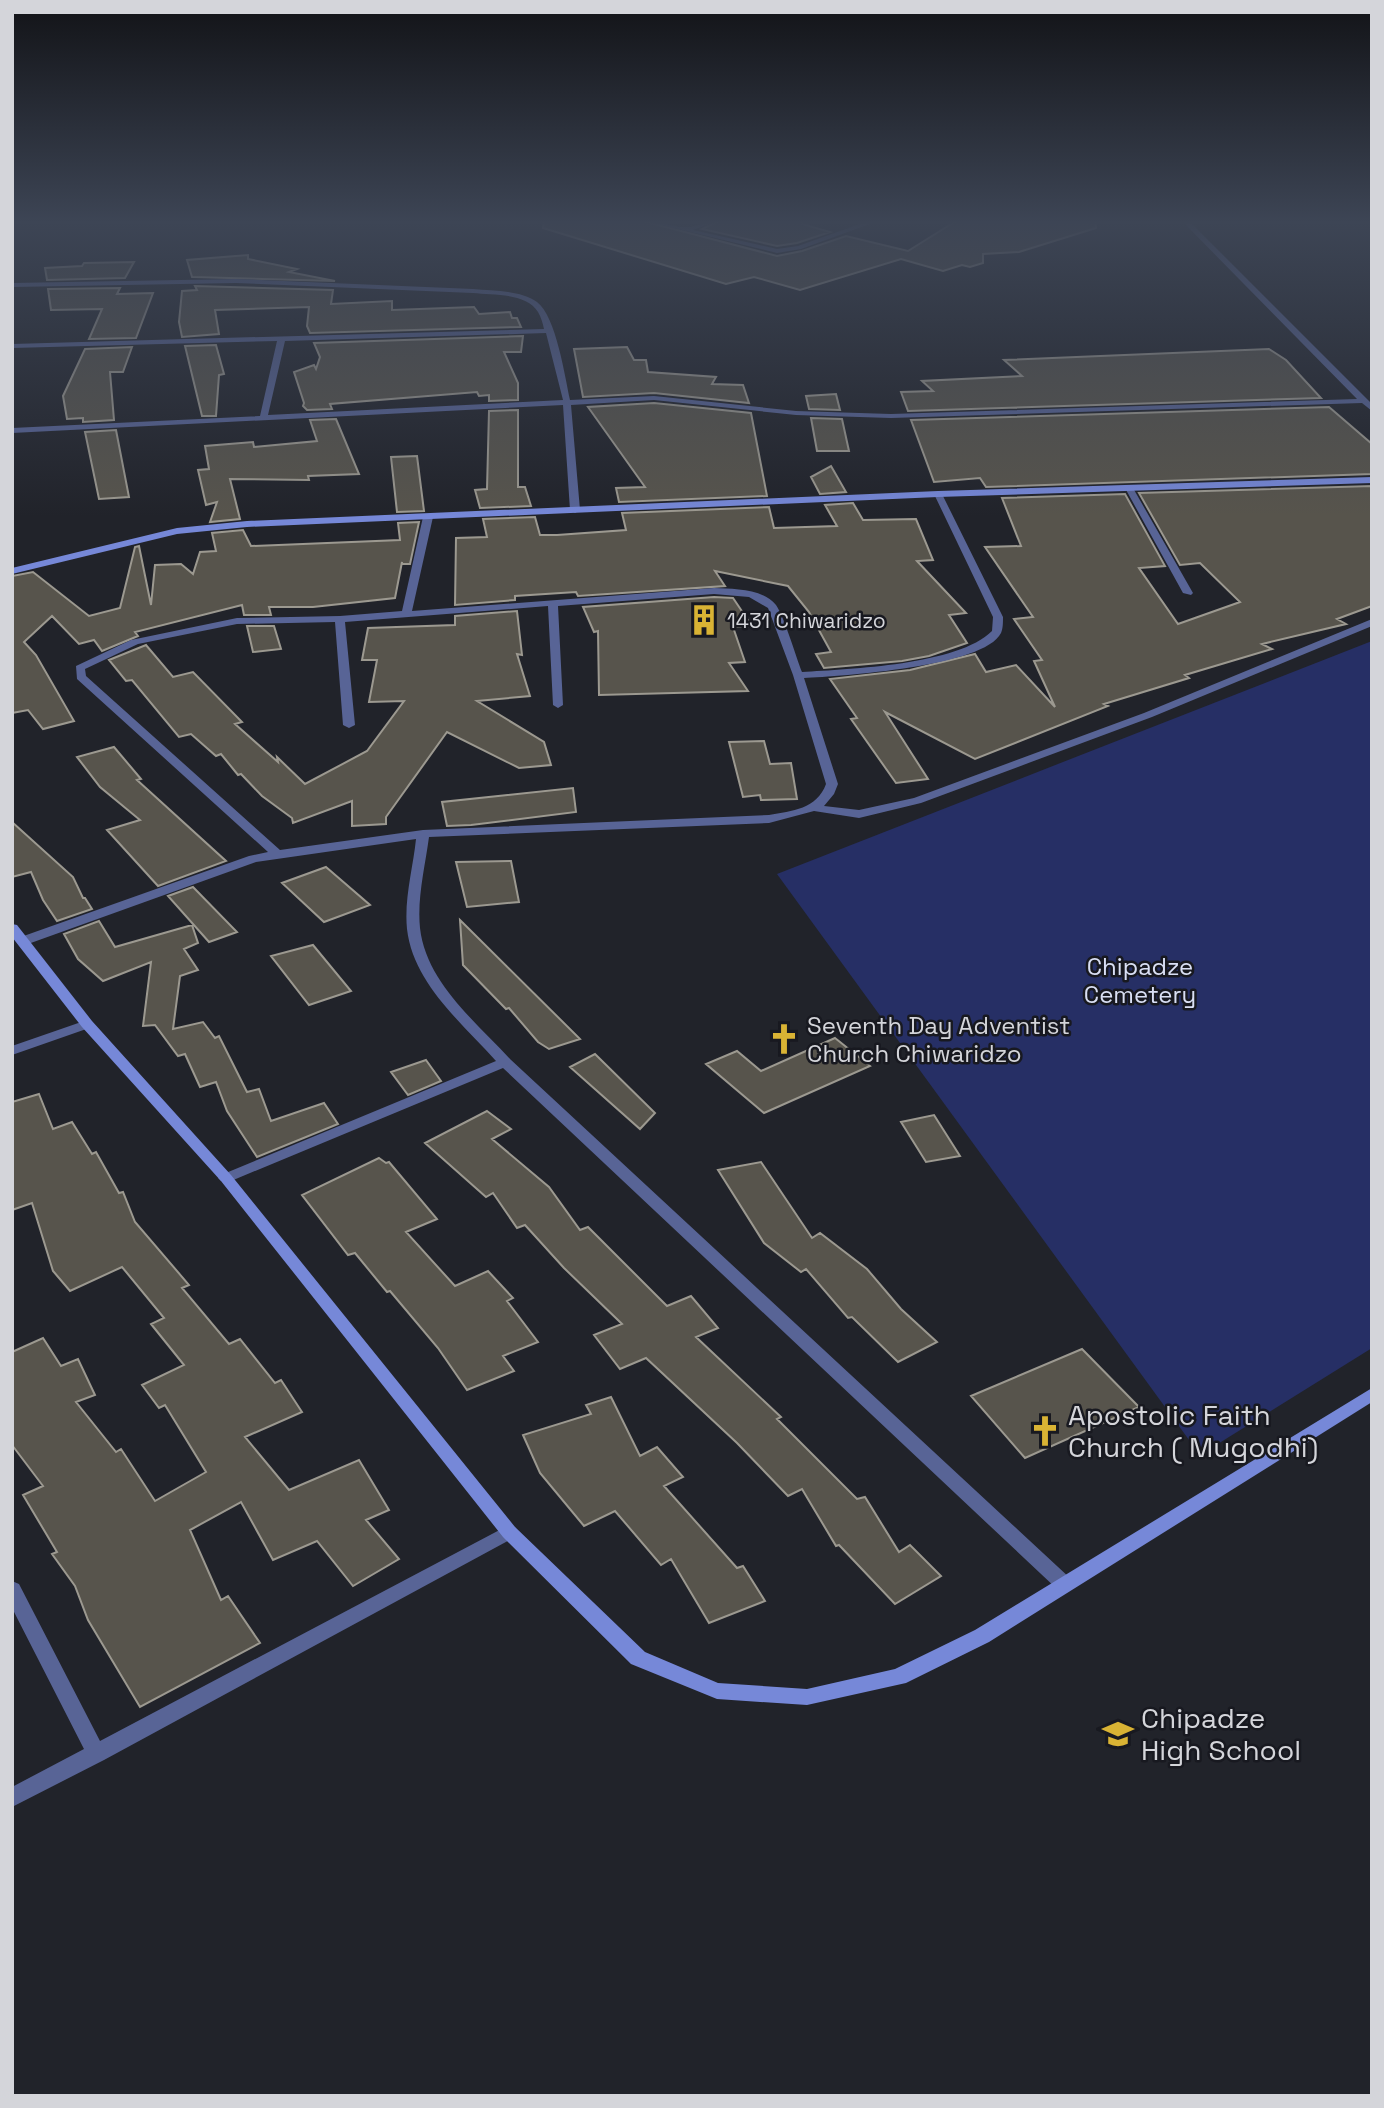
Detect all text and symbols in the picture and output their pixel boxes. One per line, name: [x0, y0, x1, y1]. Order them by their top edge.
building icon: 1431 Chiwaridzo: [687, 603, 721, 637]
place label: 1431 Chiwaridzo: [727, 607, 886, 634]
park label: Chipadze Cemetery: [1084, 951, 1196, 1010]
place label: Seventh Day Adventist Church Chiwaridzo: [807, 1010, 1070, 1069]
church icon: Seventh Day Adventist Church Chiwaridzo: [767, 1022, 801, 1056]
place label: Apostolic Faith Church ( Mugodhi): [1068, 1397, 1318, 1465]
church icon: Apostolic Faith Church ( Mugodhi): [1028, 1414, 1062, 1448]
place label: Chipadze High School: [1141, 1700, 1301, 1768]
school or university icon: Chipadze High School: [1101, 1717, 1135, 1751]

